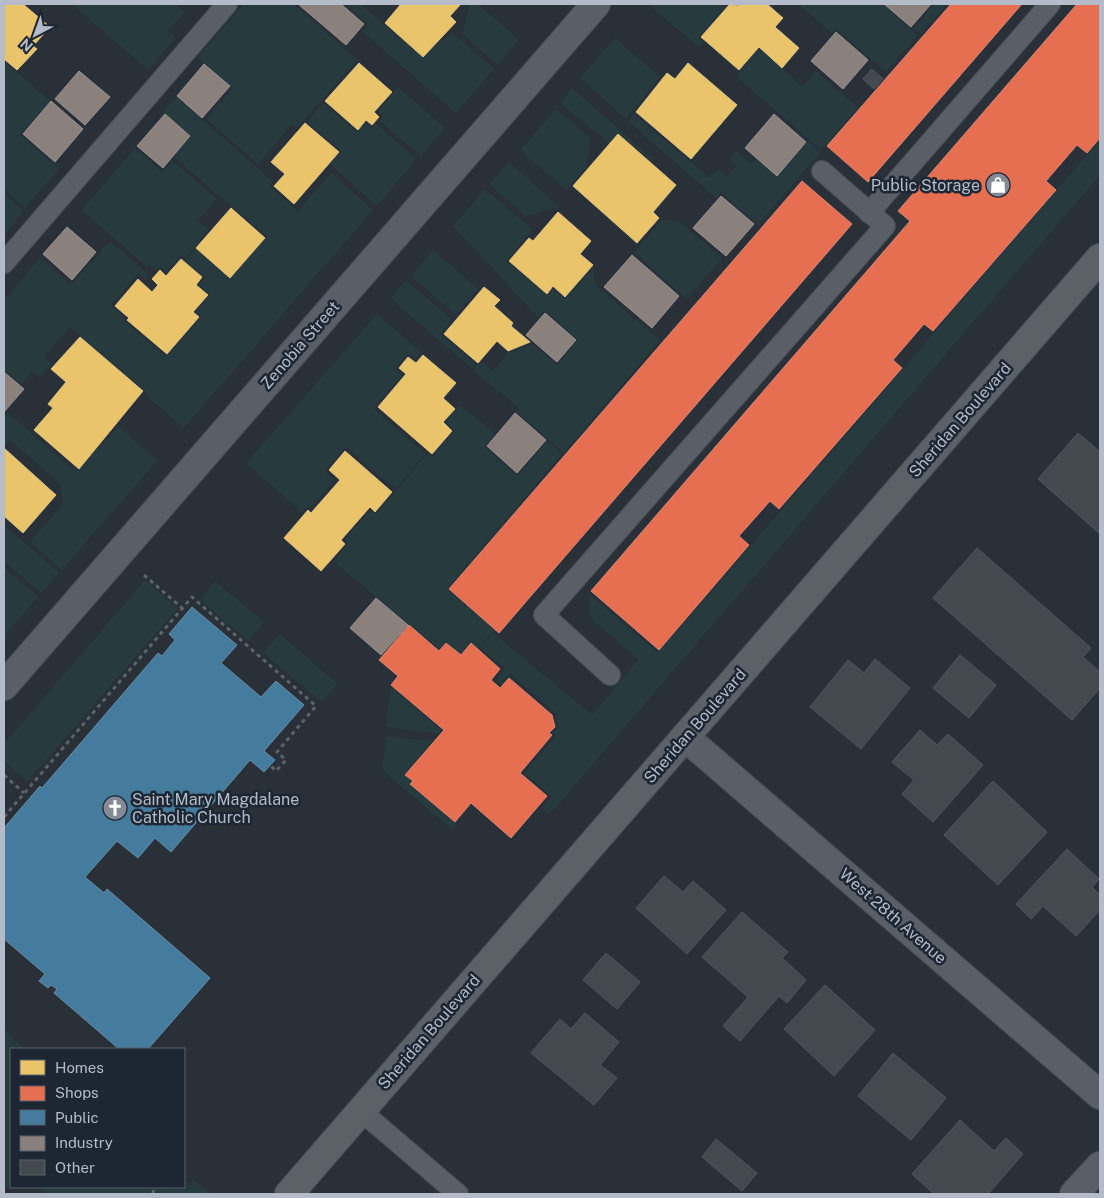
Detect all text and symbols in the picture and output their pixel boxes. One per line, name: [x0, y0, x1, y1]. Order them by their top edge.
north arrow: [10, 10, 60, 60]
text: N: [17, 35, 36, 54]
shop icon: Public Storage: [985, 172, 1011, 198]
place label: Public Storage: [871, 176, 980, 195]
street label: Zenobia Street: [257, 297, 343, 393]
street label: Sheridan Boulevard: [905, 359, 1015, 481]
street label: Sheridan Boulevard: [640, 665, 750, 787]
place label: Saint Mary Magdalane Catholic Church: [132, 790, 299, 827]
church icon: Saint Mary Magdalane Catholic Church: [102, 795, 128, 821]
street label: West 28th Avenue: [836, 864, 950, 968]
street label: Sheridan Boulevard: [374, 971, 484, 1093]
legend: [10, 1048, 185, 1188]
text: Homes: [55, 1059, 104, 1076]
text: Shops: [55, 1084, 99, 1101]
text: Public: [55, 1109, 99, 1126]
text: Industry: [55, 1134, 113, 1151]
text: Other: [55, 1159, 95, 1176]

